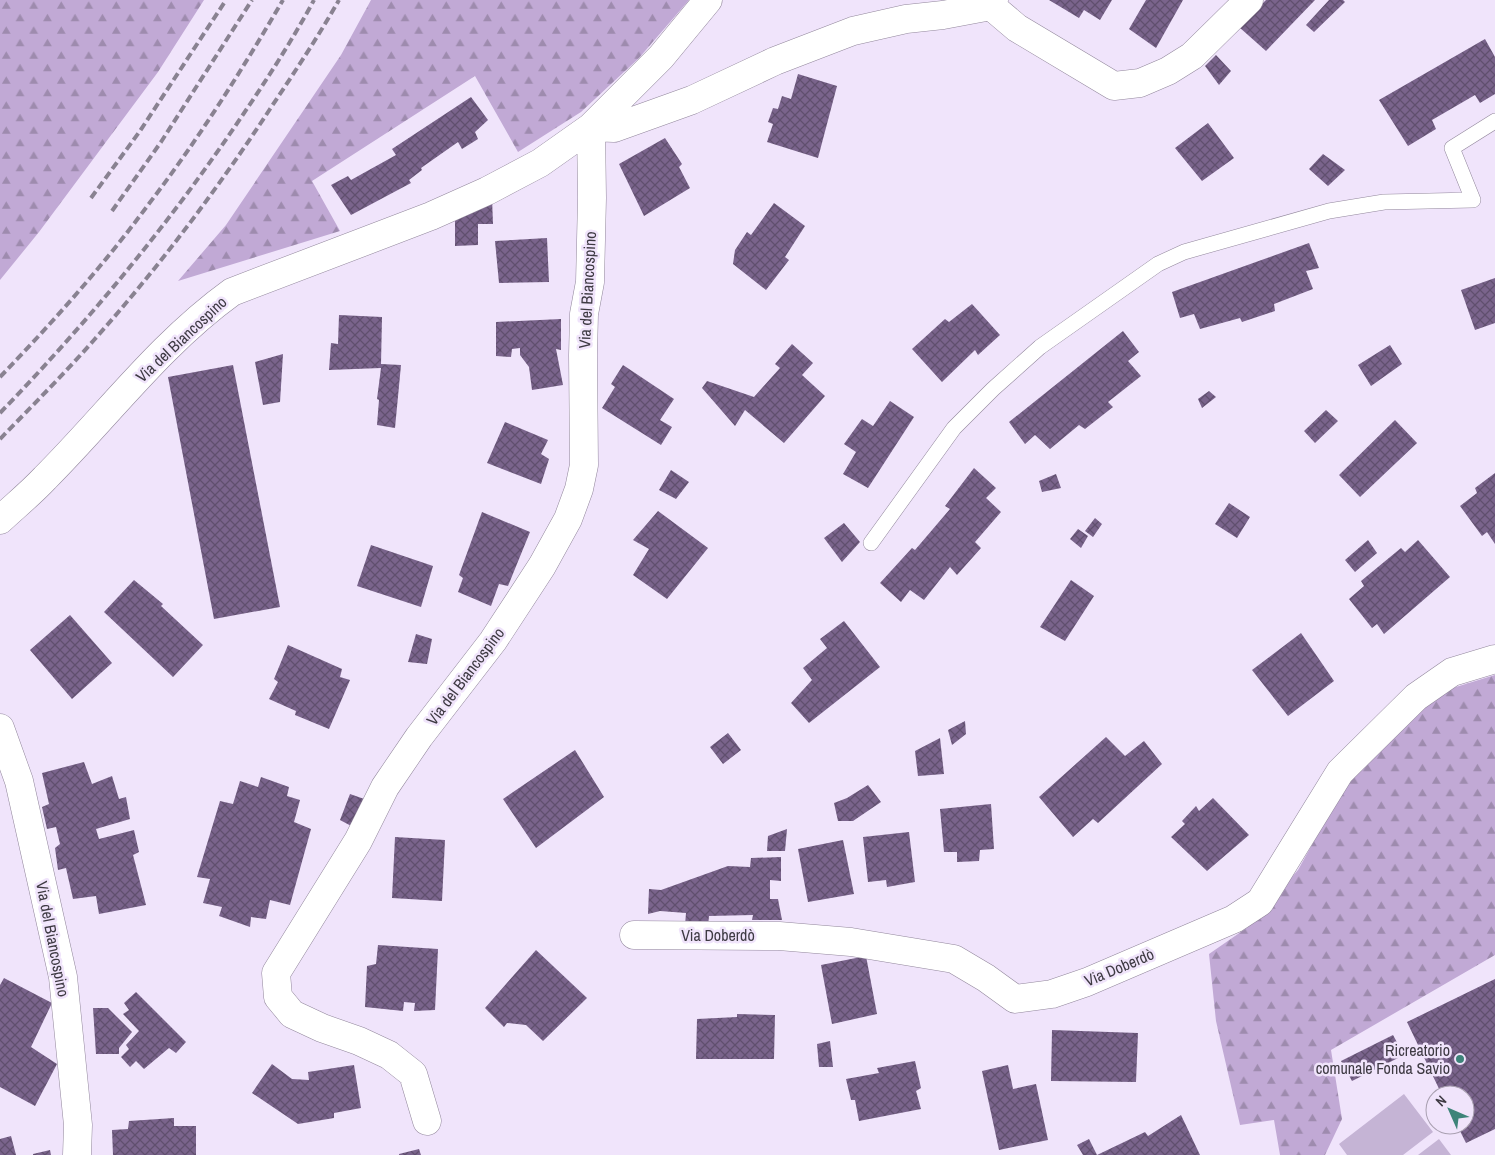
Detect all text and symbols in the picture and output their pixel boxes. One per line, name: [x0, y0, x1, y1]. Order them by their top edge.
street label: Via del Biancospino: [573, 231, 601, 349]
street label: Via del Biancospino: [131, 291, 231, 387]
street label: Via del Biancospino: [421, 623, 509, 729]
street label: Via del Biancospino: [31, 879, 75, 999]
street label: Via Doberdò: [681, 924, 755, 946]
street label: Via Doberdò: [1081, 943, 1157, 991]
place label: Ricreatorio comunale Fonda Savio: [1316, 1039, 1450, 1079]
marker: Ricreatorio comunale Fonda Savio: [1454, 1053, 1466, 1065]
north arrow: [1425, 1085, 1475, 1135]
text: N: [1432, 1092, 1450, 1110]

